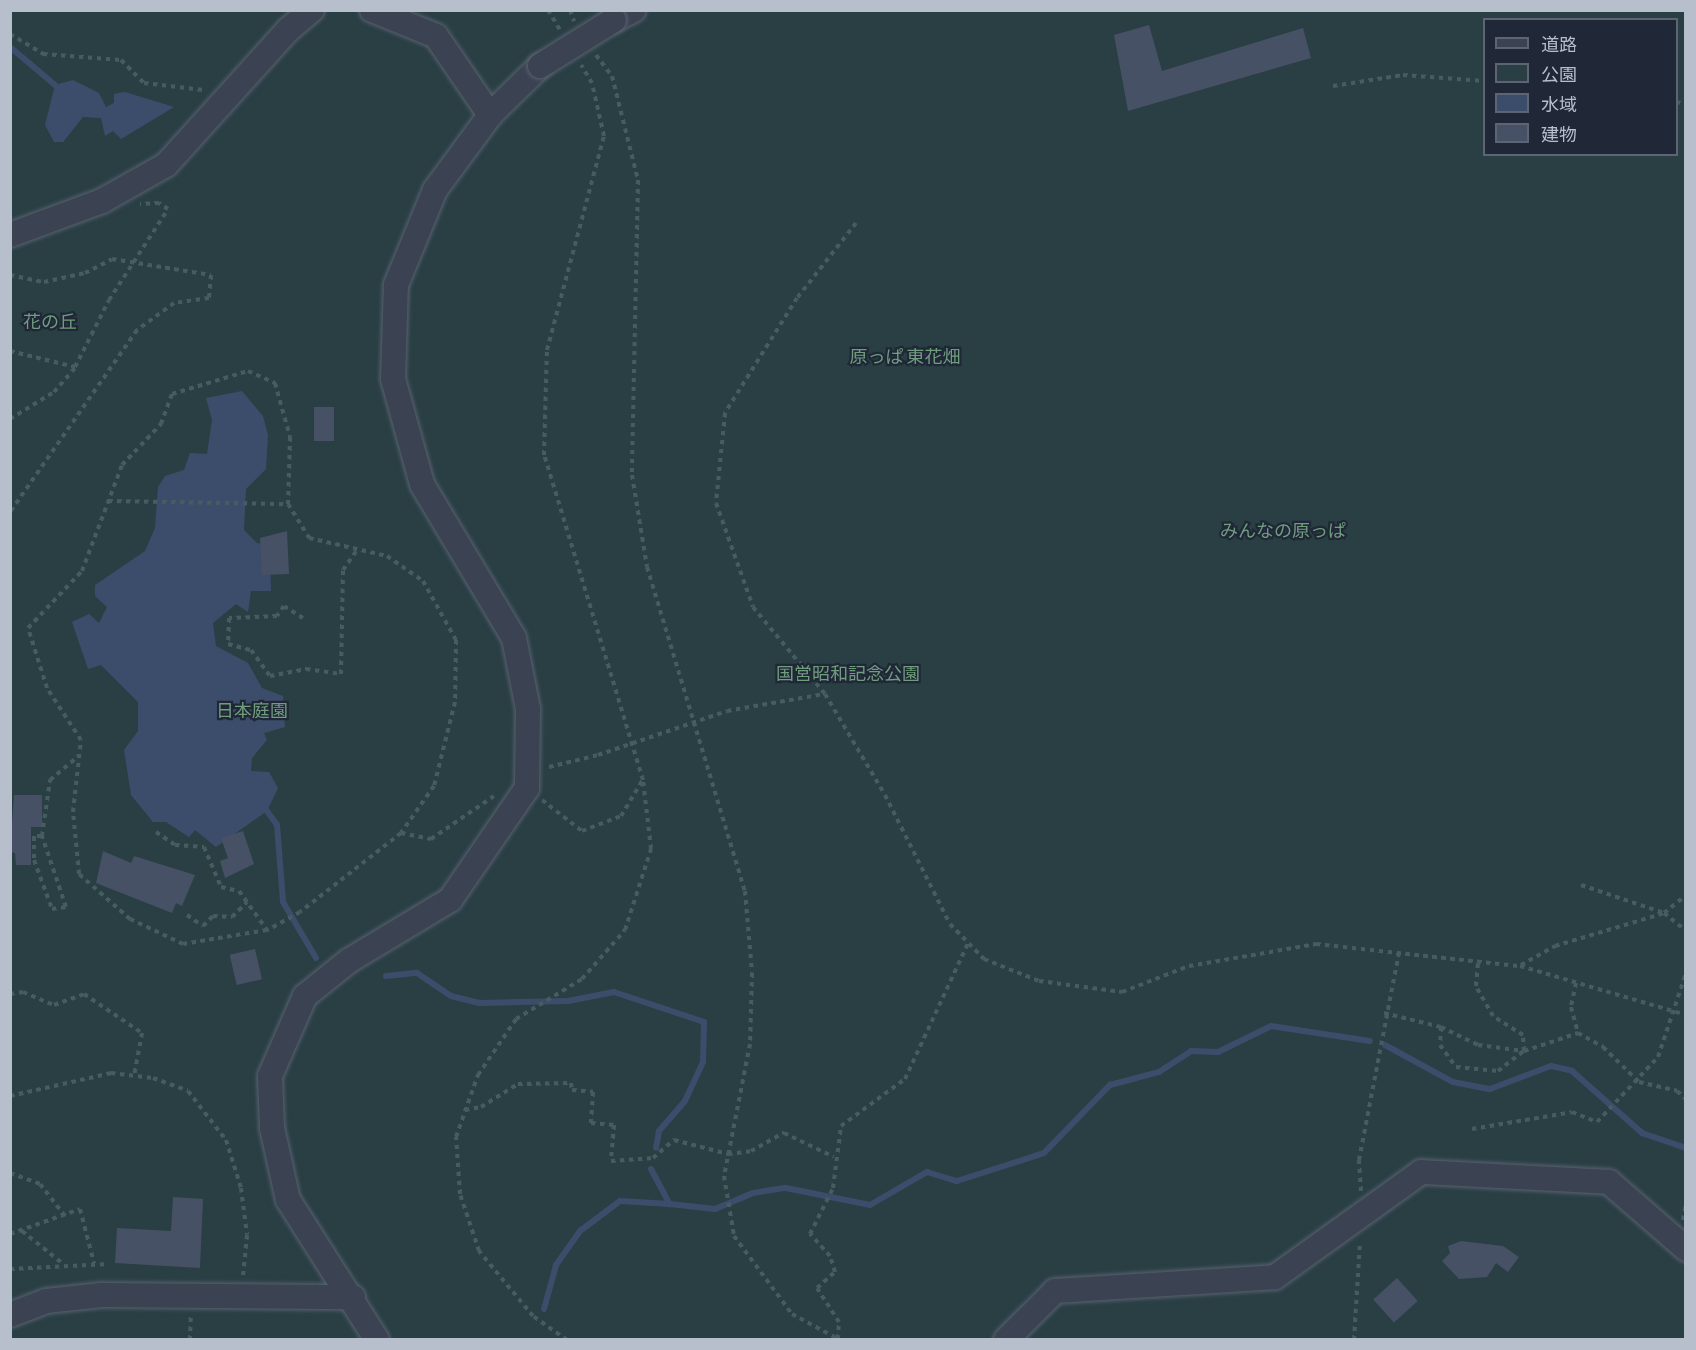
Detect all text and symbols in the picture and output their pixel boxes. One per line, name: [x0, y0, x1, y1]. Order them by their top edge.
legend: [1483, 18, 1678, 156]
text: 道路: [1541, 35, 1577, 56]
text: 公園: [1541, 65, 1577, 86]
text: 水域: [1541, 95, 1577, 116]
text: 建物: [1541, 125, 1577, 146]
park label: 花の丘: [23, 312, 77, 334]
park label: 原っぱ 東花畑: [850, 347, 960, 369]
park label: みんなの原っぱ: [1220, 521, 1346, 543]
park label: 国営昭和記念公園: [776, 664, 920, 686]
park label: 日本庭園: [216, 701, 288, 723]

